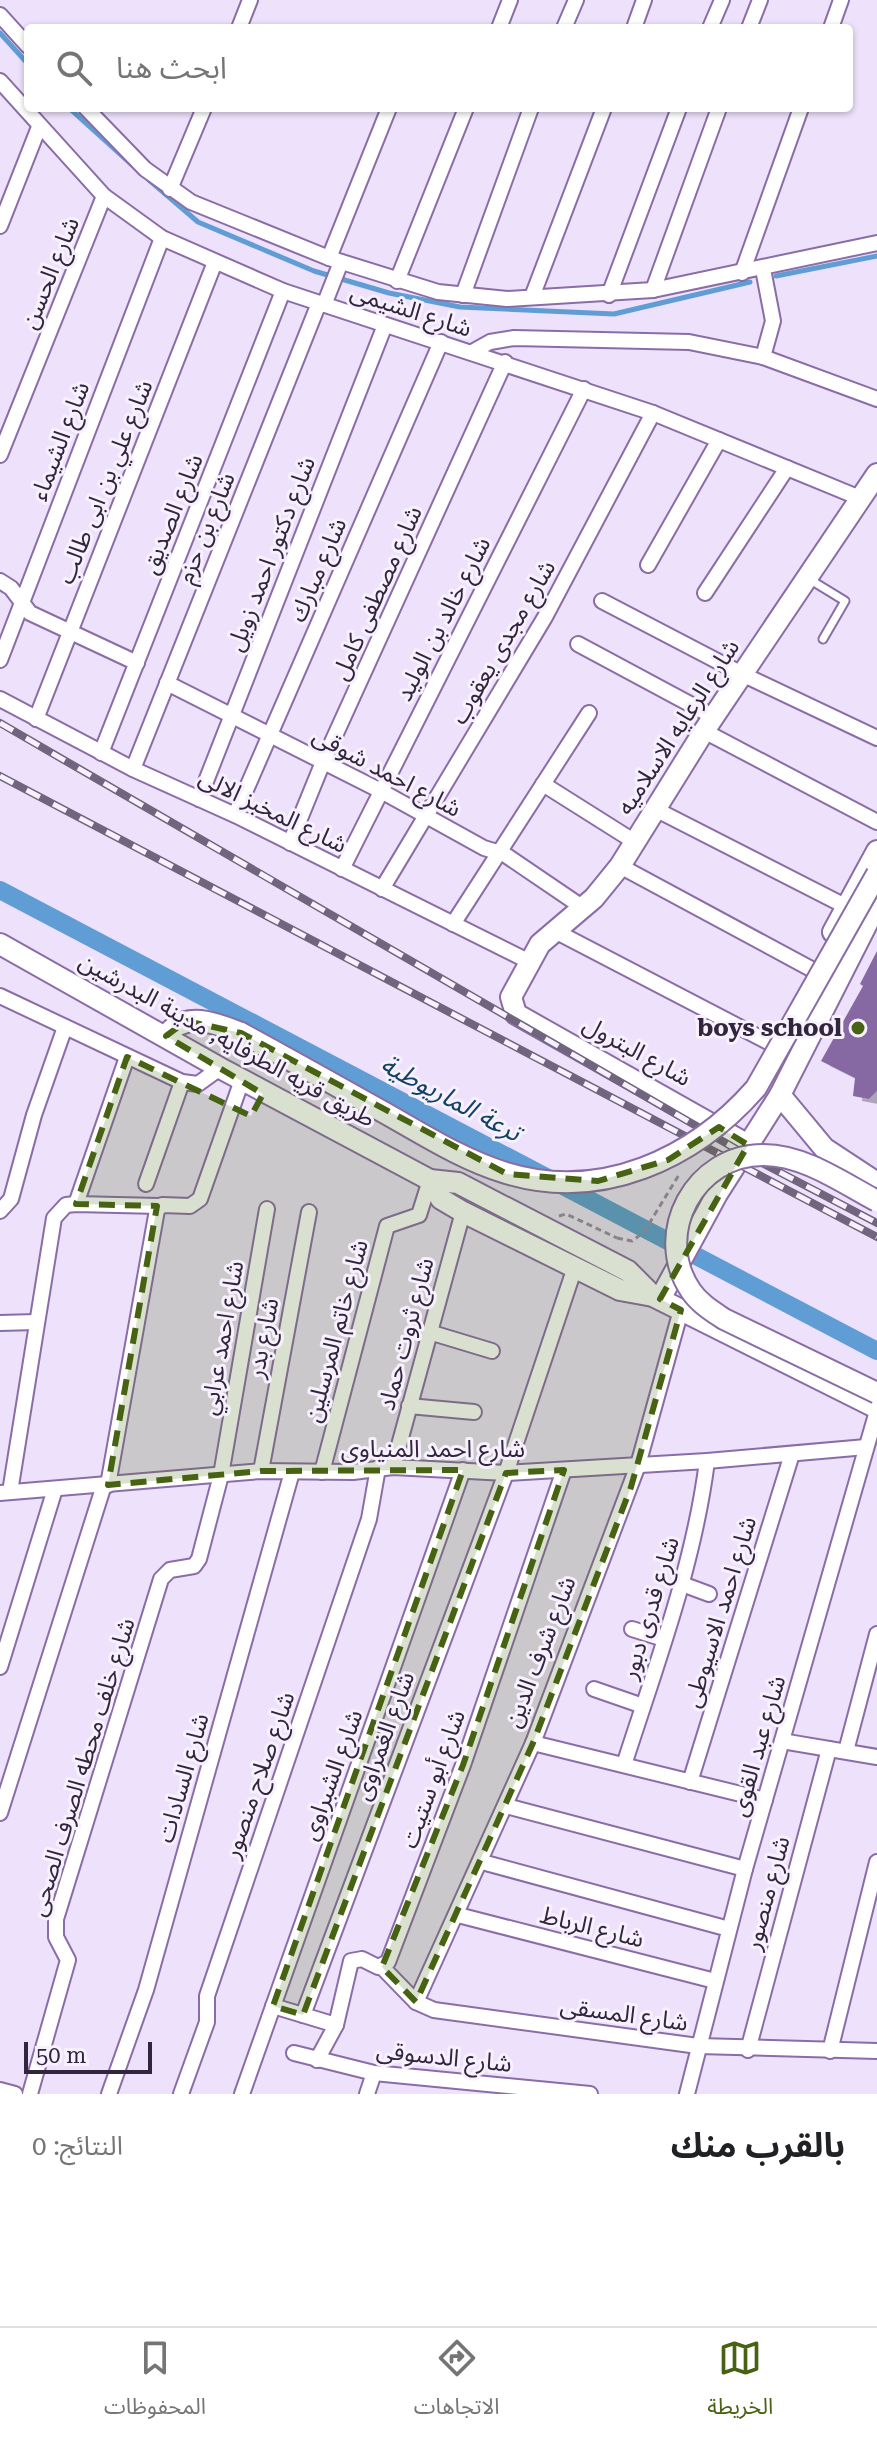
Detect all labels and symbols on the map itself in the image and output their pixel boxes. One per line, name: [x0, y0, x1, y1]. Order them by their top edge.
street label: شارع الحسن: [15, 213, 88, 334]
street label: شارع الشيمى: [346, 277, 475, 346]
street label: شارع علي بن ابى طالب: [51, 376, 163, 590]
street label: شارع الشيماء: [25, 378, 98, 505]
street label: شارع الصديق: [135, 450, 212, 579]
street label: شارع دكتور احمد زويل: [221, 453, 324, 656]
street label: شارع بن حزم: [171, 468, 245, 589]
street label: شارع مصطفى كامل: [326, 501, 431, 686]
street label: شارع مبارك: [284, 514, 355, 627]
street label: شارع خالد بن الوليد: [390, 532, 499, 707]
street label: شارع مجدى يعقوب: [445, 555, 564, 730]
street label: شارع الرعايه الاسلاميه: [611, 634, 748, 822]
street label: شارع احمد شوقى: [307, 721, 466, 825]
street label: شارع المخبز الالى: [193, 763, 352, 862]
street label: طريق قريه الطرفايه, مدينة البدرشين: [74, 947, 380, 1134]
street label: شارع البترول: [577, 1010, 696, 1095]
place label: boys school: [697, 1014, 842, 1042]
marker: boys school: [849, 1019, 867, 1037]
water label: ترعة الماريوطية: [376, 1049, 529, 1150]
street label: شارع خاتم المرسلين: [298, 1237, 377, 1426]
street label: شارع ثروت حماد: [372, 1255, 443, 1414]
street label: شارع احمد عرابي: [195, 1259, 254, 1418]
street label: شارع بدر: [241, 1296, 287, 1382]
street label: شارع احمد المنياوى: [341, 1435, 525, 1466]
street label: شارع احمد الاسيوطى: [678, 1513, 765, 1712]
street label: شارع قدرى دبور: [615, 1533, 688, 1684]
street label: شارع شرف الدين: [498, 1573, 584, 1733]
street label: شارع خلف محطه الصرف الصحى: [23, 1615, 144, 1920]
street label: شارع الغمراوى: [348, 1668, 423, 1805]
street label: شارع عبد القوى: [725, 1672, 794, 1821]
street label: شارع صلاح منصور: [217, 1688, 303, 1864]
street label: شارع أبو ستيت: [393, 1705, 474, 1853]
street label: شارع الشبراوى: [295, 1706, 371, 1845]
street label: شارع السادات: [151, 1710, 218, 1847]
street label: شارع منصور: [738, 1833, 799, 1955]
street label: شارع الرباط: [536, 1901, 647, 1956]
street label: شارع المسقى: [558, 1991, 690, 2040]
street label: شارع الدسوقى: [375, 2036, 513, 2081]
scale bar: [24, 2038, 152, 2074]

